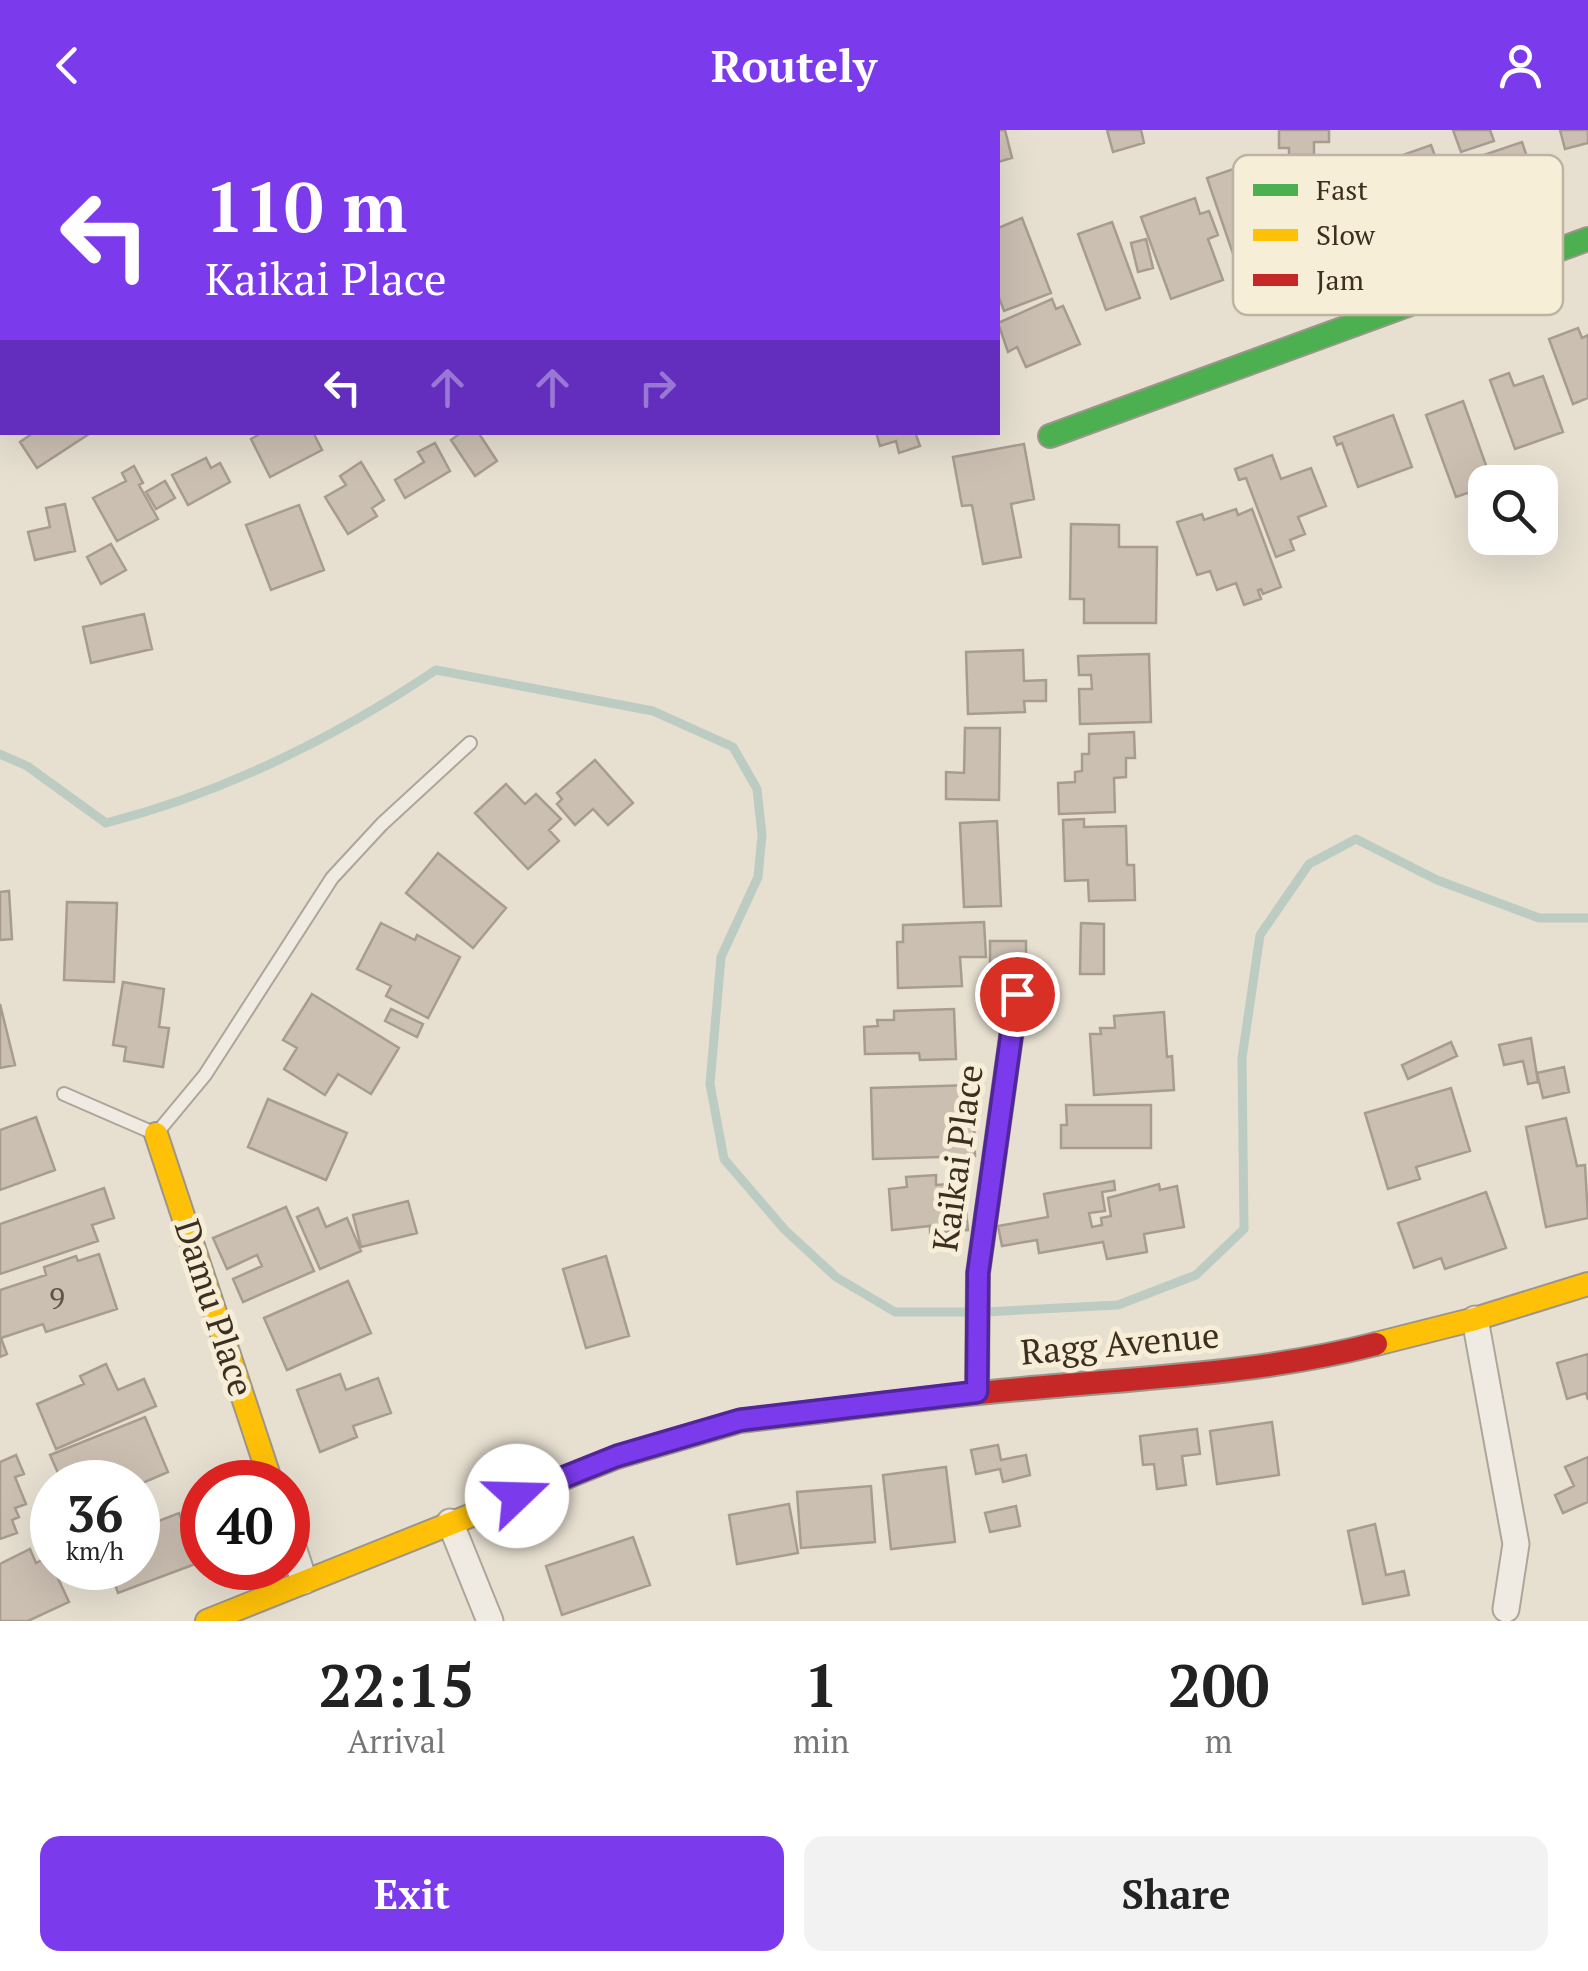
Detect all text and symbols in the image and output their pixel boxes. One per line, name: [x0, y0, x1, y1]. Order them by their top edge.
text: Routely: [711, 35, 877, 95]
icon: back: [40, 38, 95, 93]
icon: person: [1493, 38, 1548, 93]
legend: [1233, 155, 1563, 315]
text: 110 m: [205, 159, 407, 252]
icon: left: [40, 170, 170, 300]
text: Fast: [1316, 171, 1368, 208]
text: Slow: [1316, 216, 1376, 253]
text: Kaikai Place: [205, 248, 447, 308]
text: Jam: [1316, 261, 1364, 298]
icon: left: [315, 360, 370, 415]
icon: ahead: [420, 360, 475, 415]
icon: ahead: [525, 360, 580, 415]
icon: right: [630, 360, 685, 415]
map controls: [1468, 465, 1558, 555]
button: search: [1468, 465, 1558, 555]
pin: [975, 952, 1060, 1037]
icon: arrive: [990, 967, 1045, 1022]
street label: Kaikai Place: [921, 1062, 993, 1254]
street label: Damu Place: [165, 1213, 265, 1402]
house number: 9: [49, 1278, 65, 1318]
street label: Ragg Avenue: [1019, 1311, 1221, 1375]
position arrow: [465, 1444, 569, 1548]
speed limit sign: 40: [180, 1460, 310, 1590]
text: 36: [67, 1480, 123, 1546]
text: km/h: [66, 1534, 124, 1567]
text: 22:15: [318, 1645, 475, 1724]
text: 1: [804, 1645, 838, 1724]
text: 200: [1168, 1645, 1270, 1724]
text: Arrival: [348, 1720, 446, 1762]
text: min: [793, 1720, 849, 1762]
text: m: [1205, 1720, 1232, 1762]
button: Exit: [40, 1836, 784, 1951]
button: Share: [804, 1836, 1548, 1951]

